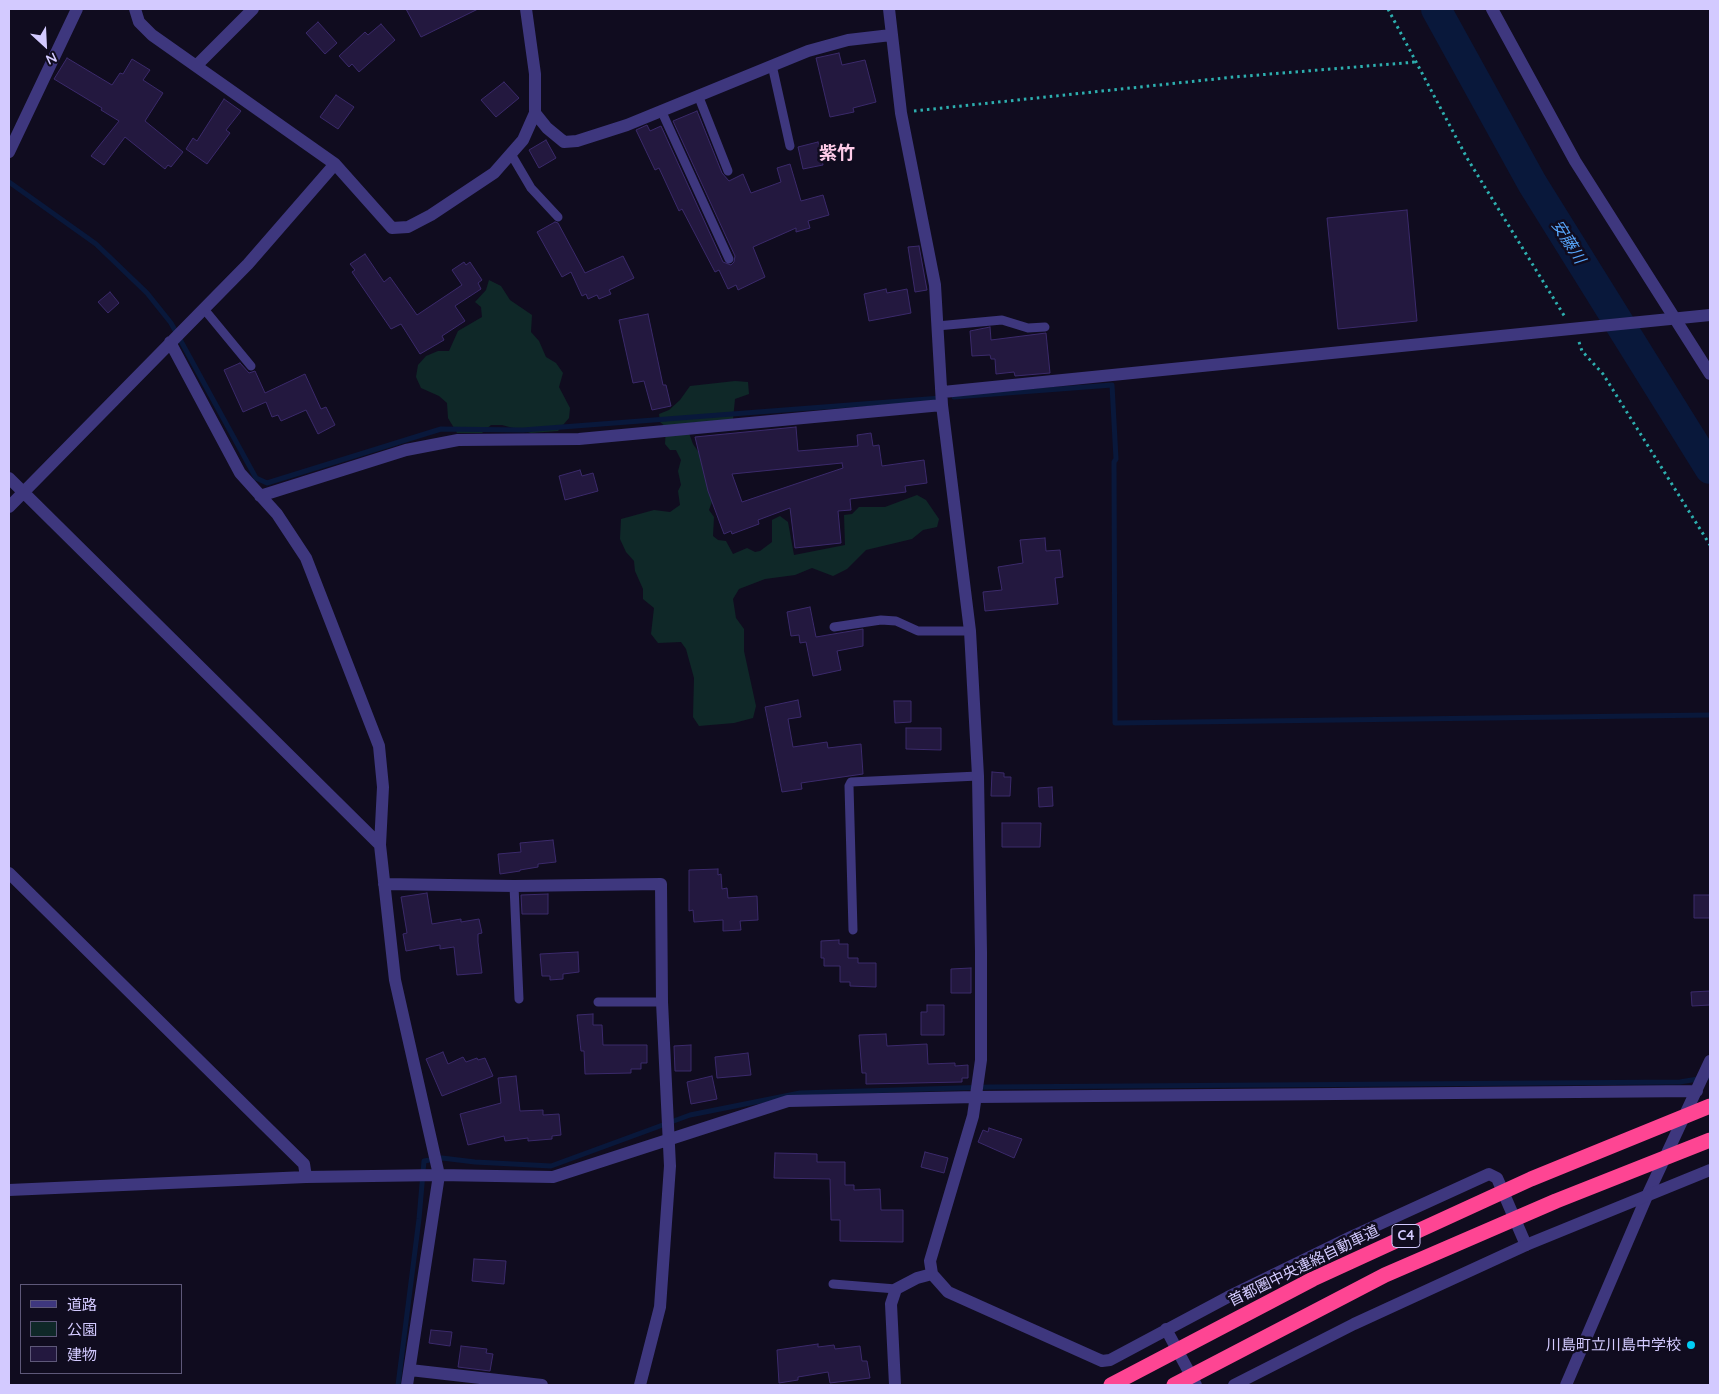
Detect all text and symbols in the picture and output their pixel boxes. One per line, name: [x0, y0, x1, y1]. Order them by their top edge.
north arrow: [20, 20, 70, 70]
text: N: [43, 48, 60, 69]
district label: 紫竹: [819, 143, 855, 165]
water label: 安藤川: [1547, 217, 1589, 267]
street label: 首都圏中央連絡自動車道: [1226, 1222, 1382, 1310]
road number: C4: [1392, 1224, 1420, 1248]
legend: [20, 1284, 182, 1374]
text: 道路: [67, 1295, 97, 1314]
text: 公園: [67, 1320, 97, 1339]
place label: 川島町立川島中学校: [1546, 1336, 1681, 1354]
marker: 川島町立川島中学校: [1685, 1339, 1697, 1351]
text: 建物: [67, 1345, 97, 1364]

